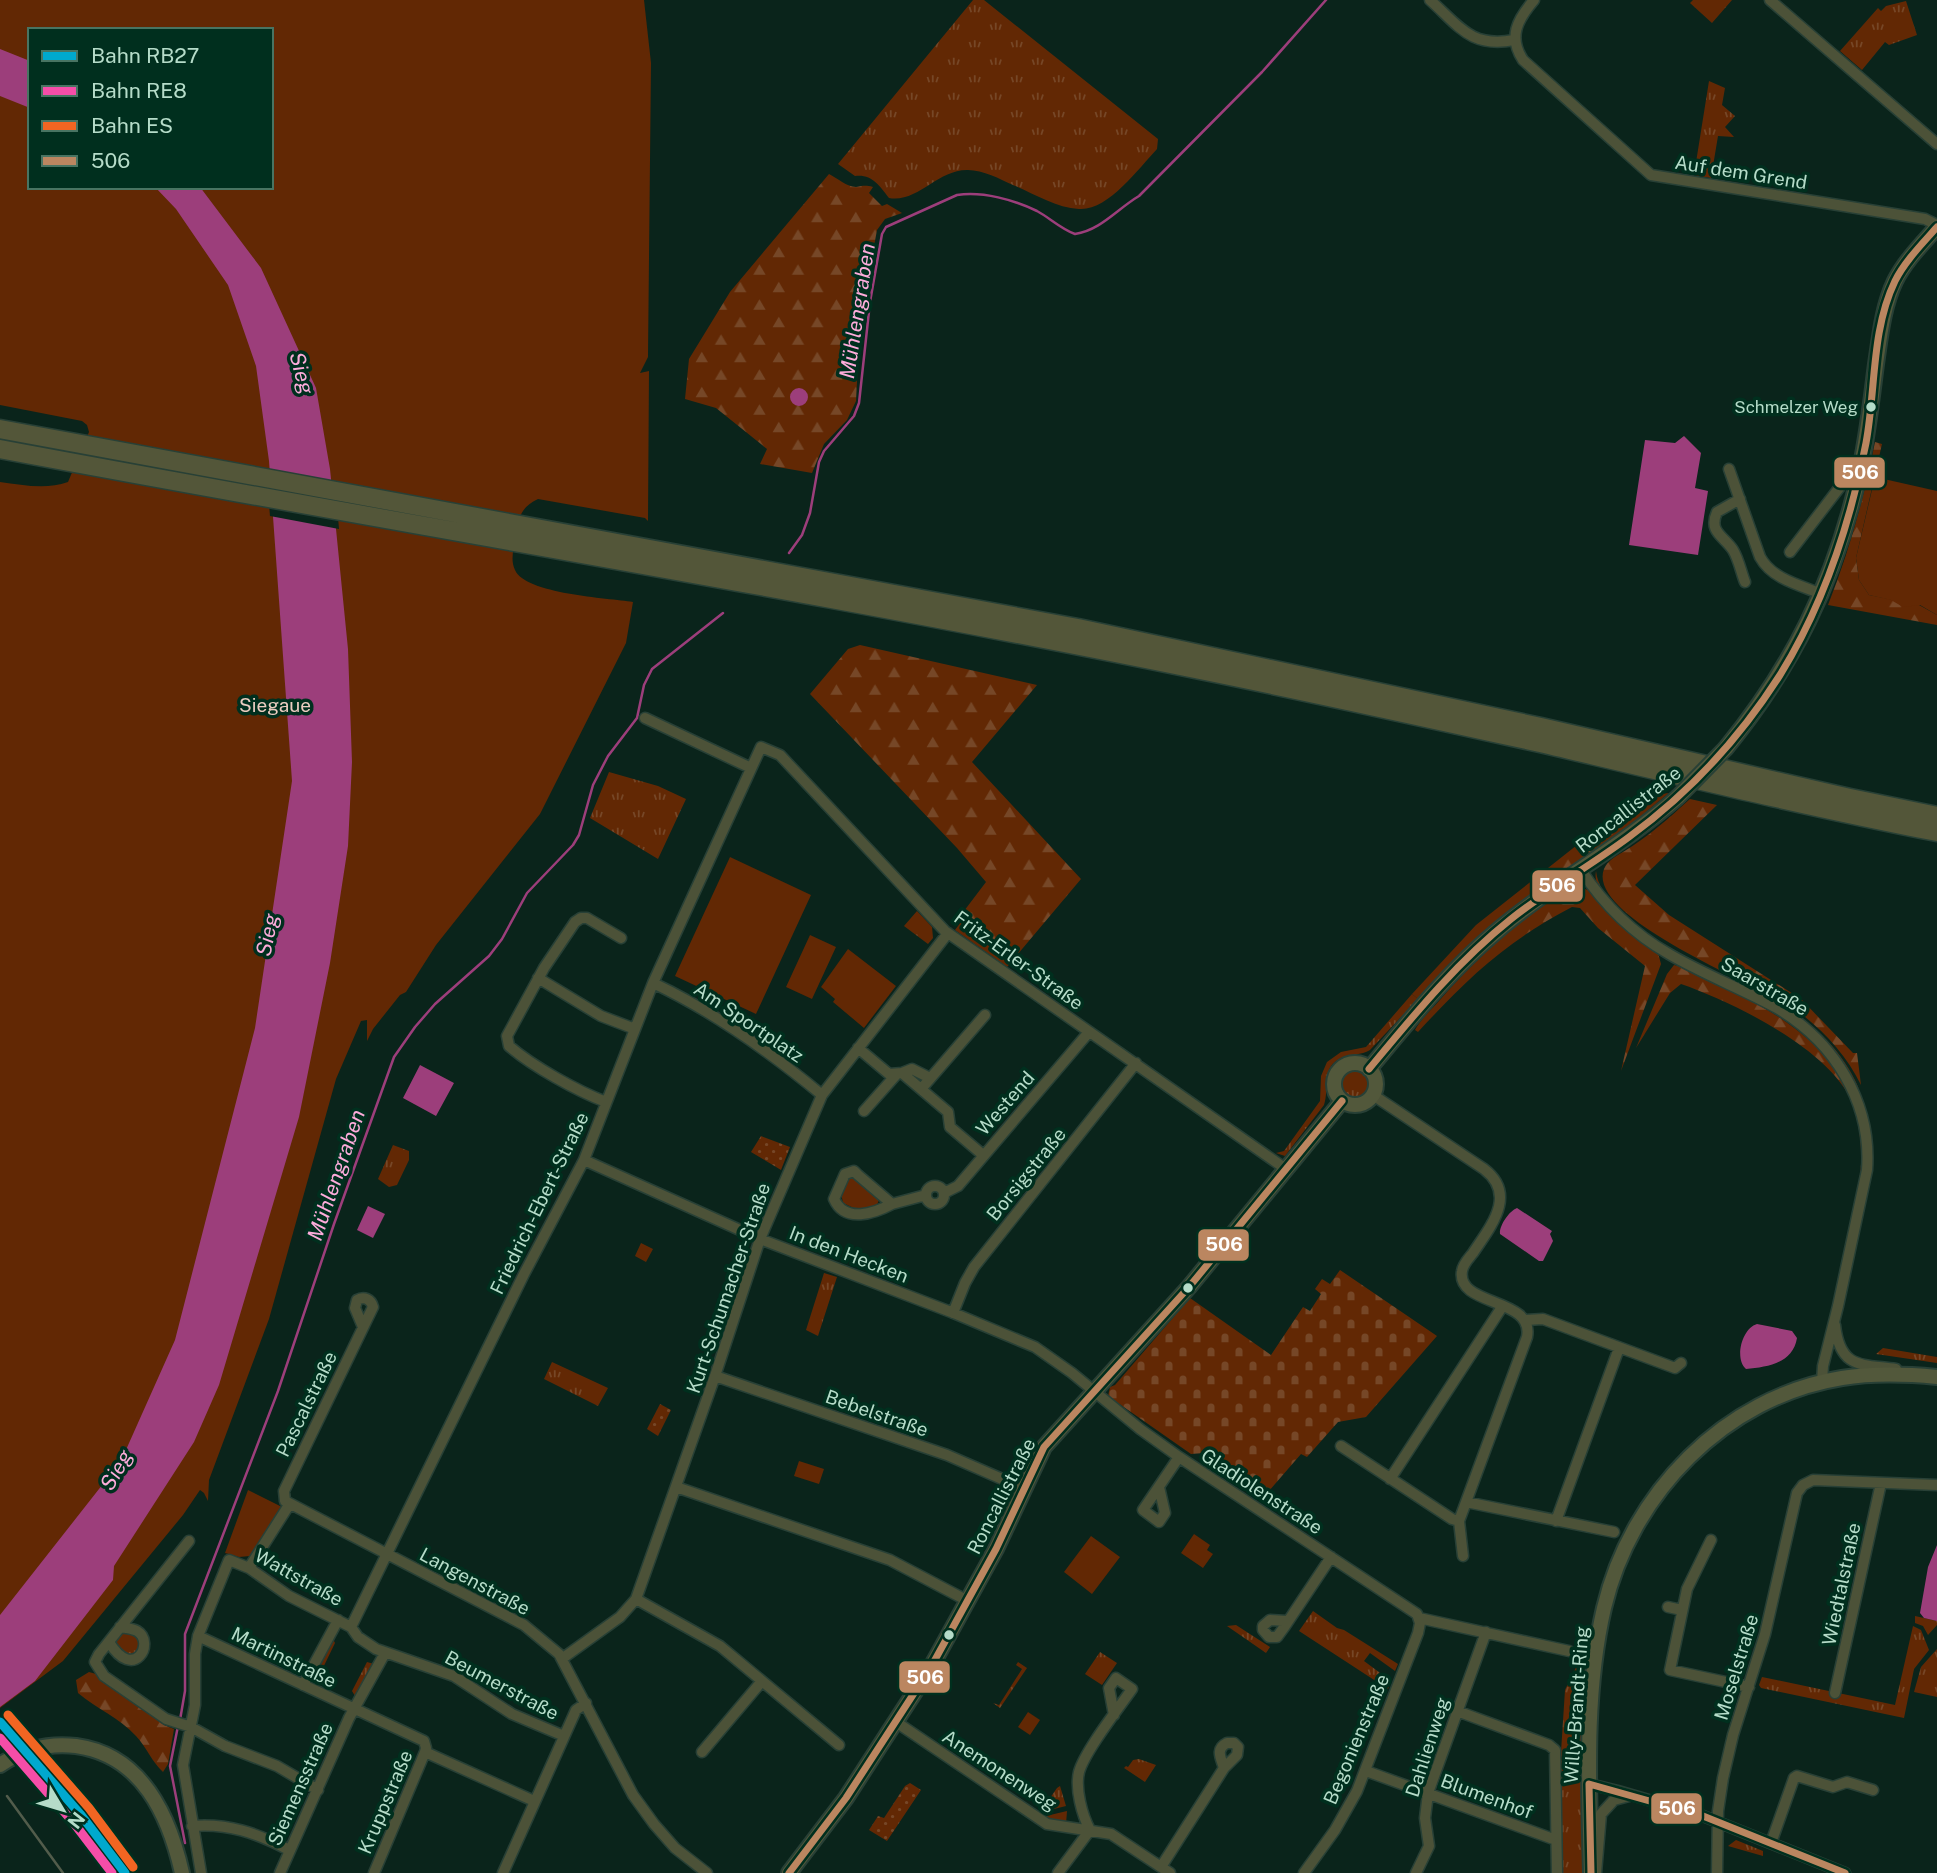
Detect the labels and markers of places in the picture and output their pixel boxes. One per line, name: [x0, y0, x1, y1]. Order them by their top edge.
place label: Schmelzer Weg: [1734, 397, 1858, 417]
marker: Schmelzer Weg: [1864, 400, 1878, 414]
unlabelled marker: [1181, 1281, 1195, 1295]
unlabelled marker: [942, 1628, 956, 1642]

